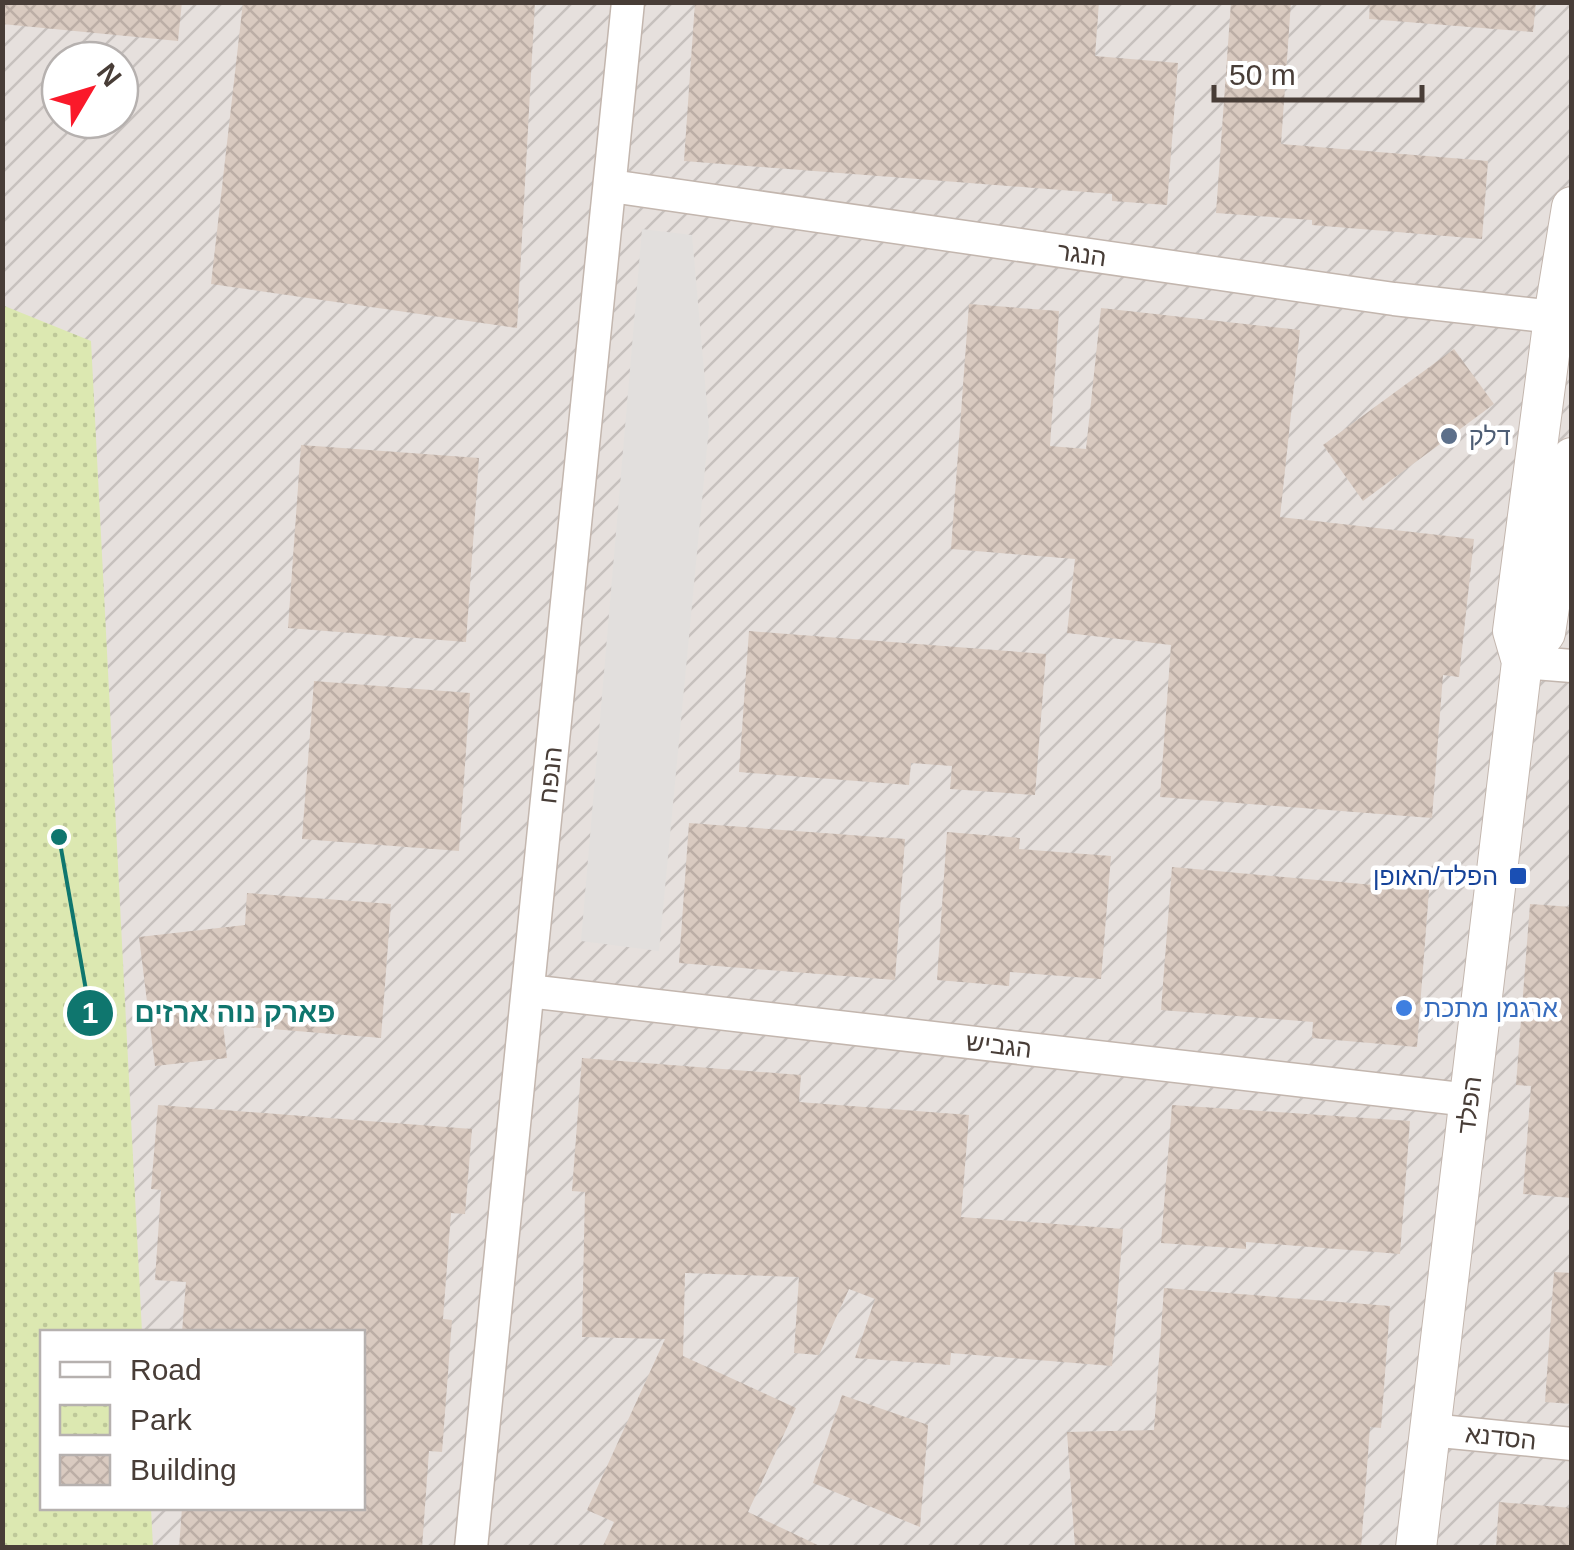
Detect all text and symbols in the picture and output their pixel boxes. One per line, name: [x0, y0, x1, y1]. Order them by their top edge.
north arrow: [40, 40, 140, 140]
scale bar: [1214, 40, 1422, 102]
text: N: [91, 57, 128, 92]
text: 50 m: [1229, 58, 1296, 91]
street label: הנגר: [1056, 237, 1108, 271]
place label: דלק: [1469, 422, 1511, 450]
marker: דלק: [1438, 425, 1460, 447]
street label: הנפח: [533, 745, 567, 805]
place label: הפלד/האופן: [1373, 862, 1498, 890]
marker: הפלד/האופן: [1507, 865, 1529, 887]
callout: פארק נוה ארזים: [65, 984, 355, 1042]
place label: ארגמן מתכת: [1424, 994, 1558, 1022]
text: 1: [82, 996, 98, 1029]
text: פארק נוה ארזים: [135, 997, 335, 1028]
marker: ארגמן מתכת: [1393, 997, 1415, 1019]
street label: הגביש: [964, 1027, 1034, 1063]
street label: הפלד: [1452, 1074, 1486, 1136]
legend: [40, 1330, 365, 1510]
text: Road: [130, 1353, 202, 1386]
text: Park: [130, 1403, 193, 1436]
street label: הסדנא: [1464, 1419, 1538, 1455]
text: Building: [130, 1453, 237, 1486]

